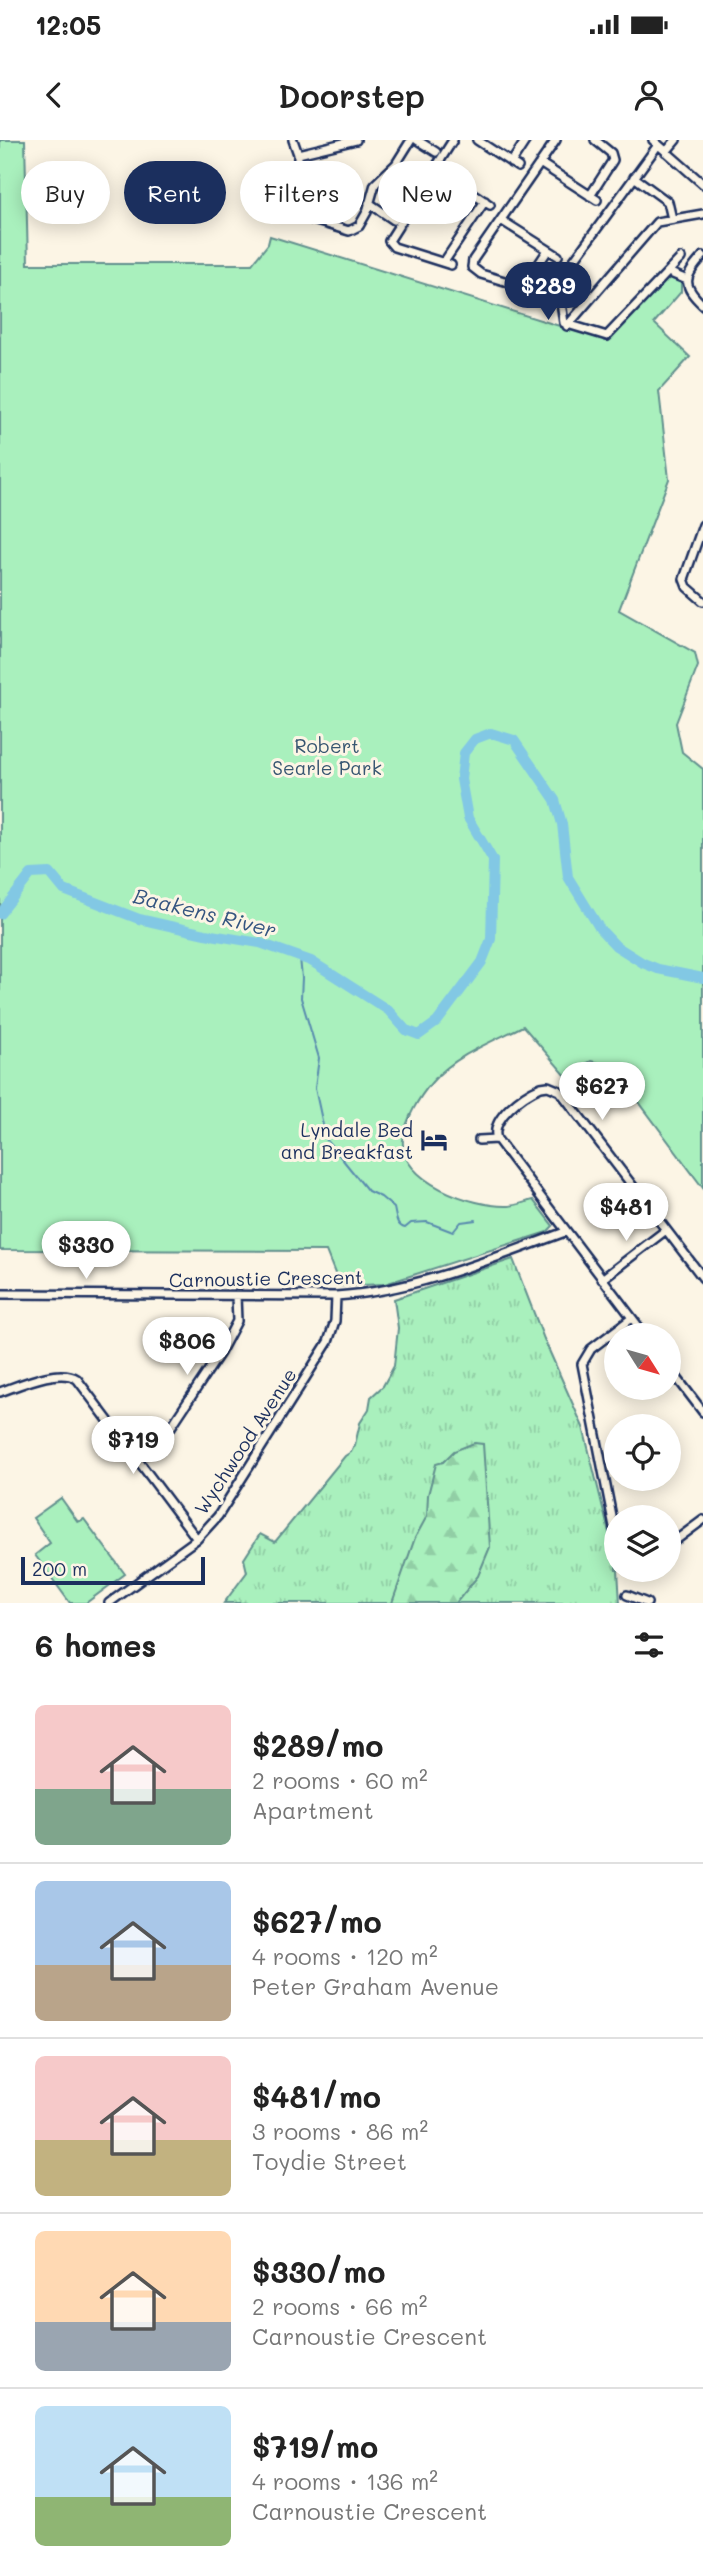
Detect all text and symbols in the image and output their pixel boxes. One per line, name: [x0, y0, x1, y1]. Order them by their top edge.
text: 12:05: [35, 8, 101, 42]
text: Doorstep: [278, 74, 425, 116]
icon: back: [35, 76, 73, 114]
icon: person: [630, 76, 668, 114]
chip: Buy: [21, 161, 110, 224]
chip: Rent: [124, 161, 226, 224]
chip: Filters: [240, 161, 364, 224]
chip: New: [378, 161, 477, 224]
pin: $289: [507, 262, 589, 322]
text: $289: [520, 270, 576, 300]
park label: Robert Searle Park: [272, 733, 382, 780]
water label: Baakens River: [131, 881, 279, 943]
pin: $627: [561, 1062, 643, 1122]
text: $627: [575, 1070, 629, 1100]
place label: Lyndale Bed and Breakfast: [281, 1117, 413, 1164]
hotel icon: Lyndale Bed and Breakfast: [419, 1125, 449, 1155]
pin: $481: [585, 1184, 667, 1243]
text: $481: [599, 1191, 653, 1221]
pin: $330: [45, 1222, 127, 1281]
text: $330: [58, 1229, 114, 1259]
street label: Carnoustie Crescent: [169, 1264, 363, 1292]
pin: $806: [146, 1318, 228, 1377]
north arrow: [604, 1323, 681, 1400]
map controls: [604, 1323, 681, 1582]
text: $806: [158, 1325, 216, 1355]
street label: Wychwood Avenue: [188, 1363, 302, 1519]
button: locate: [604, 1414, 681, 1491]
pin: $719: [92, 1416, 174, 1476]
text: $719: [107, 1424, 159, 1454]
button: layers: [604, 1505, 681, 1582]
scale bar: [21, 1554, 205, 1586]
text: 200 m: [32, 1556, 87, 1581]
text: 6 homes: [35, 1625, 156, 1665]
icon: filters: [630, 1626, 668, 1664]
text: $289/mo: [252, 1725, 384, 1765]
icon: home: [91, 1733, 175, 1817]
text: 2 rooms · 60 m²: [252, 1765, 428, 1795]
text: Apartment: [252, 1795, 374, 1825]
text: $627/mo: [252, 1901, 382, 1941]
icon: home: [91, 1909, 175, 1993]
text: 4 rooms · 120 m²: [252, 1941, 438, 1971]
text: Peter Graham Avenue: [252, 1971, 499, 2001]
text: $481/mo: [252, 2076, 381, 2116]
icon: home: [91, 2084, 175, 2168]
text: 3 rooms · 86 m²: [252, 2116, 428, 2146]
text: Toydie Street: [252, 2146, 407, 2176]
text: $330/mo: [252, 2251, 385, 2291]
icon: home: [91, 2259, 175, 2343]
text: 2 rooms · 66 m²: [252, 2291, 427, 2321]
text: Carnoustie Crescent: [252, 2321, 487, 2351]
text: $719/mo: [252, 2426, 378, 2466]
icon: home: [91, 2434, 175, 2518]
text: 4 rooms · 136 m²: [252, 2466, 438, 2496]
text: Carnoustie Crescent: [252, 2496, 487, 2526]

